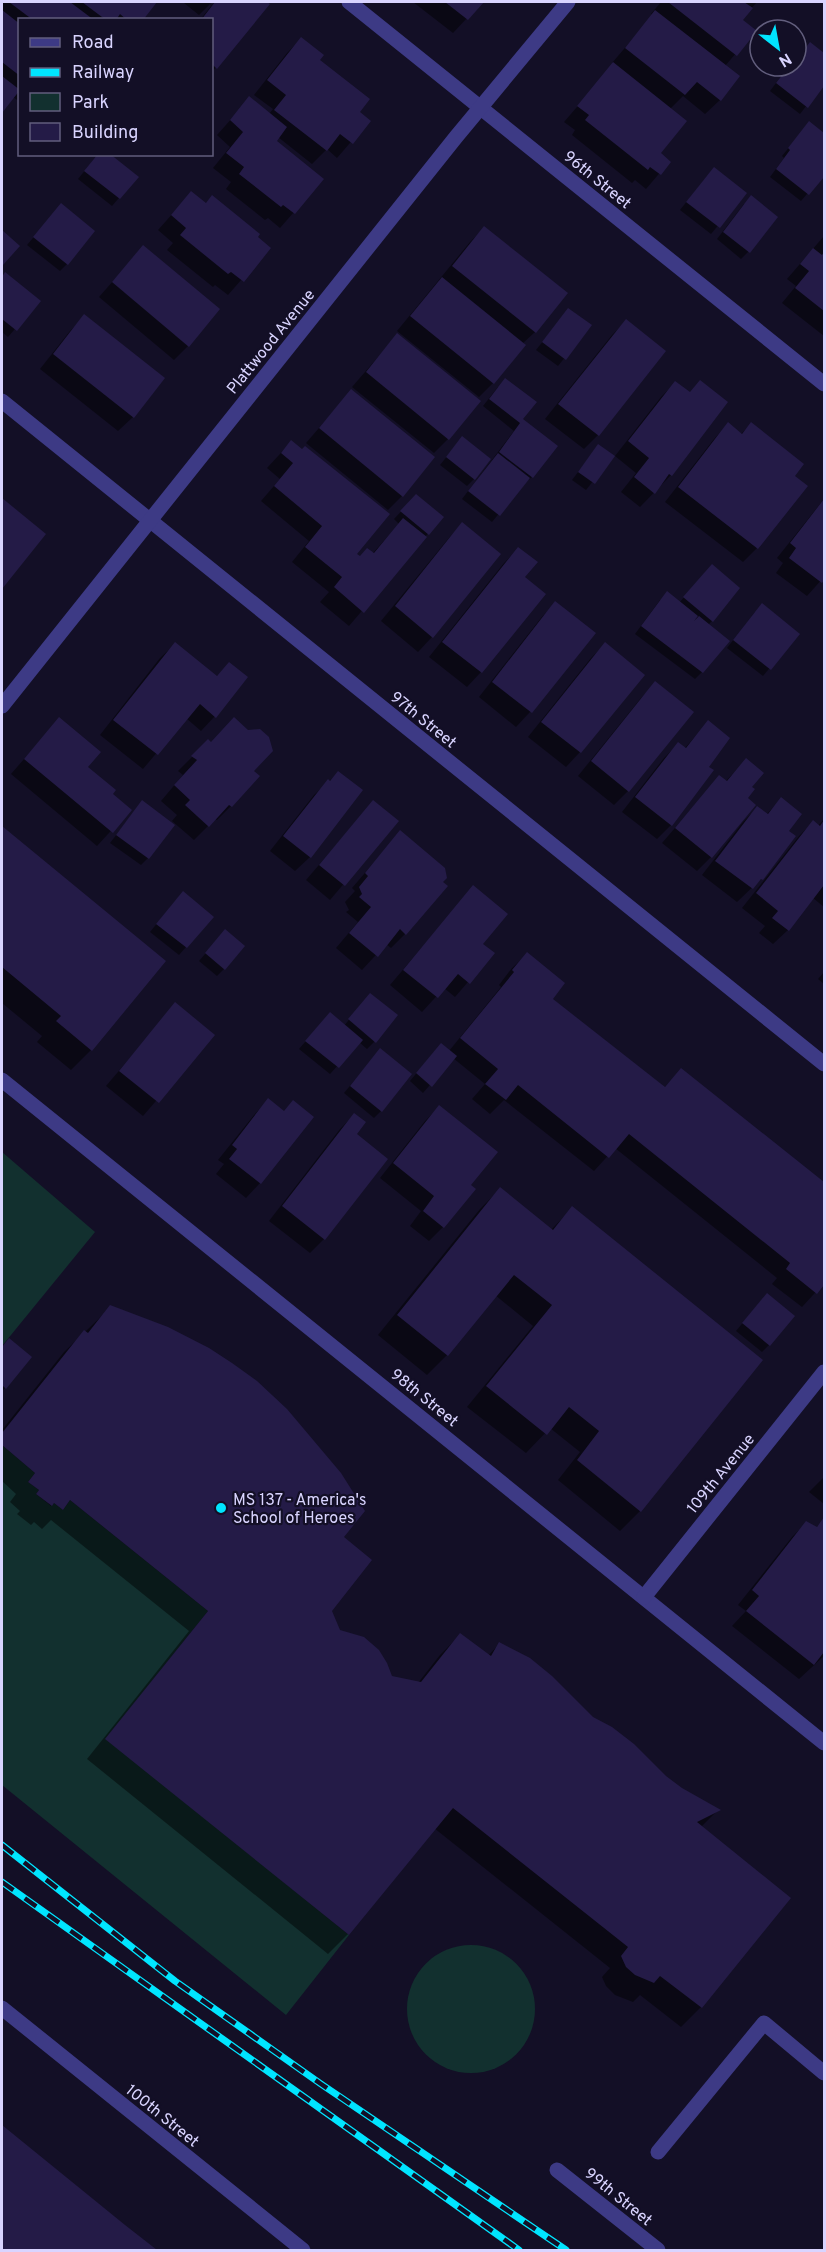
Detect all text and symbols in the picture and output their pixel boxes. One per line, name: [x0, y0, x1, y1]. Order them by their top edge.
legend: [18, 18, 213, 156]
north arrow: [748, 18, 808, 78]
text: Road: [72, 32, 114, 55]
text: N: [775, 48, 795, 71]
text: Railway: [72, 62, 134, 85]
text: Park: [72, 92, 109, 115]
text: Building: [72, 122, 138, 145]
street label: 96th Street: [559, 147, 635, 214]
street label: Plattwood Avenue: [223, 286, 320, 399]
street label: 97th Street: [386, 688, 460, 753]
street label: 98th Street: [386, 1365, 462, 1432]
street label: 109th Avenue: [683, 1430, 760, 1518]
place label: MS 137 - America's School of Heroes: [233, 1491, 366, 1529]
marker: MS 137 - America's School of Heroes: [214, 1501, 228, 1515]
street label: 100th Street: [121, 2081, 203, 2152]
street label: 99th Street: [580, 2164, 656, 2231]

